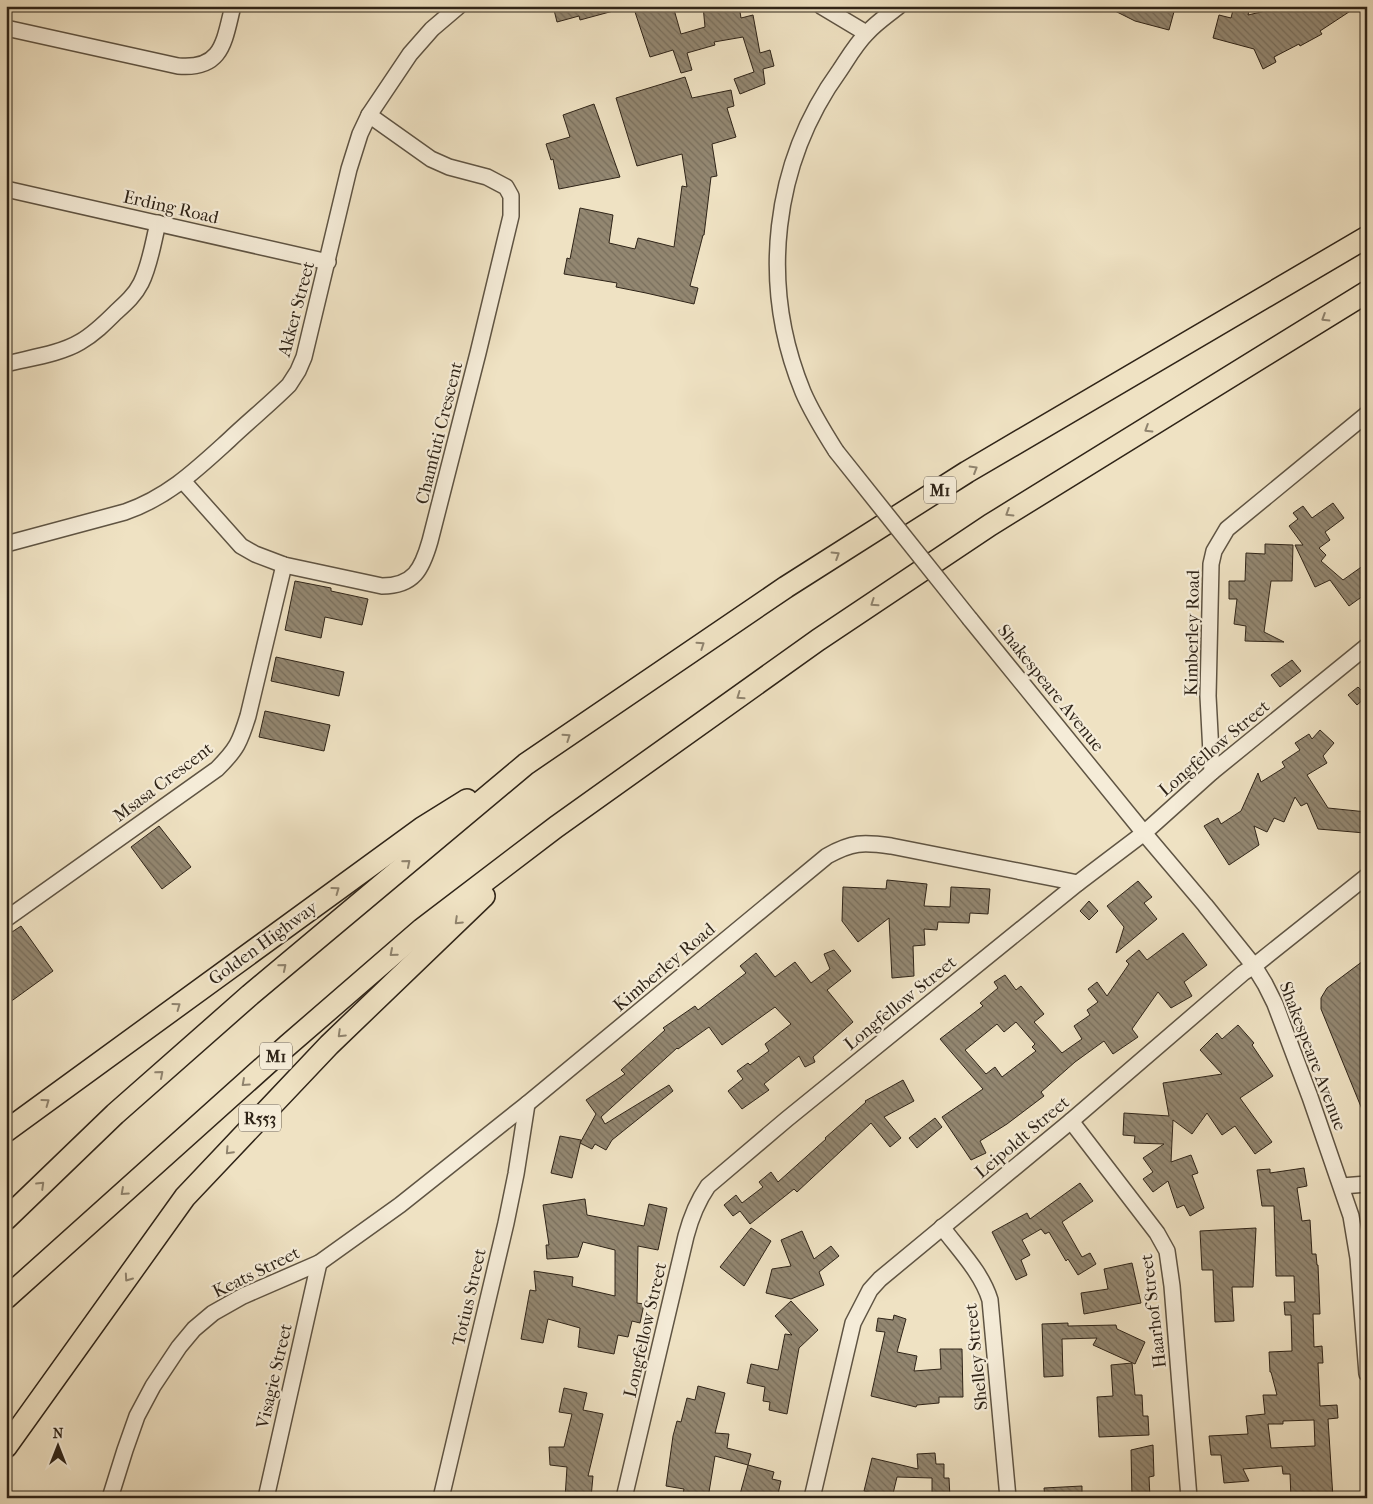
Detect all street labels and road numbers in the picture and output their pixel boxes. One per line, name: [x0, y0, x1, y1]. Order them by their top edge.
street label: Erding Road: [121, 186, 221, 229]
street label: Akker Street: [273, 259, 319, 360]
street label: Chamfuti Crescent: [412, 359, 467, 507]
road number: M1: [924, 476, 956, 504]
street label: Kimberley Road: [1181, 570, 1204, 696]
street label: Shakespeare Avenue: [993, 620, 1108, 756]
street label: Longfellow Street: [1155, 696, 1274, 801]
street label: Msasa Crescent: [109, 738, 218, 827]
street label: Golden Highway: [205, 896, 323, 990]
street label: Kimberley Road: [609, 919, 720, 1016]
street label: Longfellow Street: [840, 951, 961, 1055]
street label: Shakespeare Avenue: [1274, 979, 1351, 1134]
road number: M1: [260, 1042, 292, 1070]
street label: Leipoldt Street: [971, 1092, 1074, 1183]
road number: R553: [239, 1104, 281, 1132]
street label: Keats Street: [209, 1242, 304, 1303]
street label: Totius Street: [448, 1246, 491, 1348]
street label: Haarhof Street: [1136, 1252, 1171, 1369]
street label: Longfellow Street: [620, 1260, 671, 1400]
street label: Shelley Street: [960, 1302, 993, 1412]
street label: Visagie Street: [252, 1321, 297, 1432]

